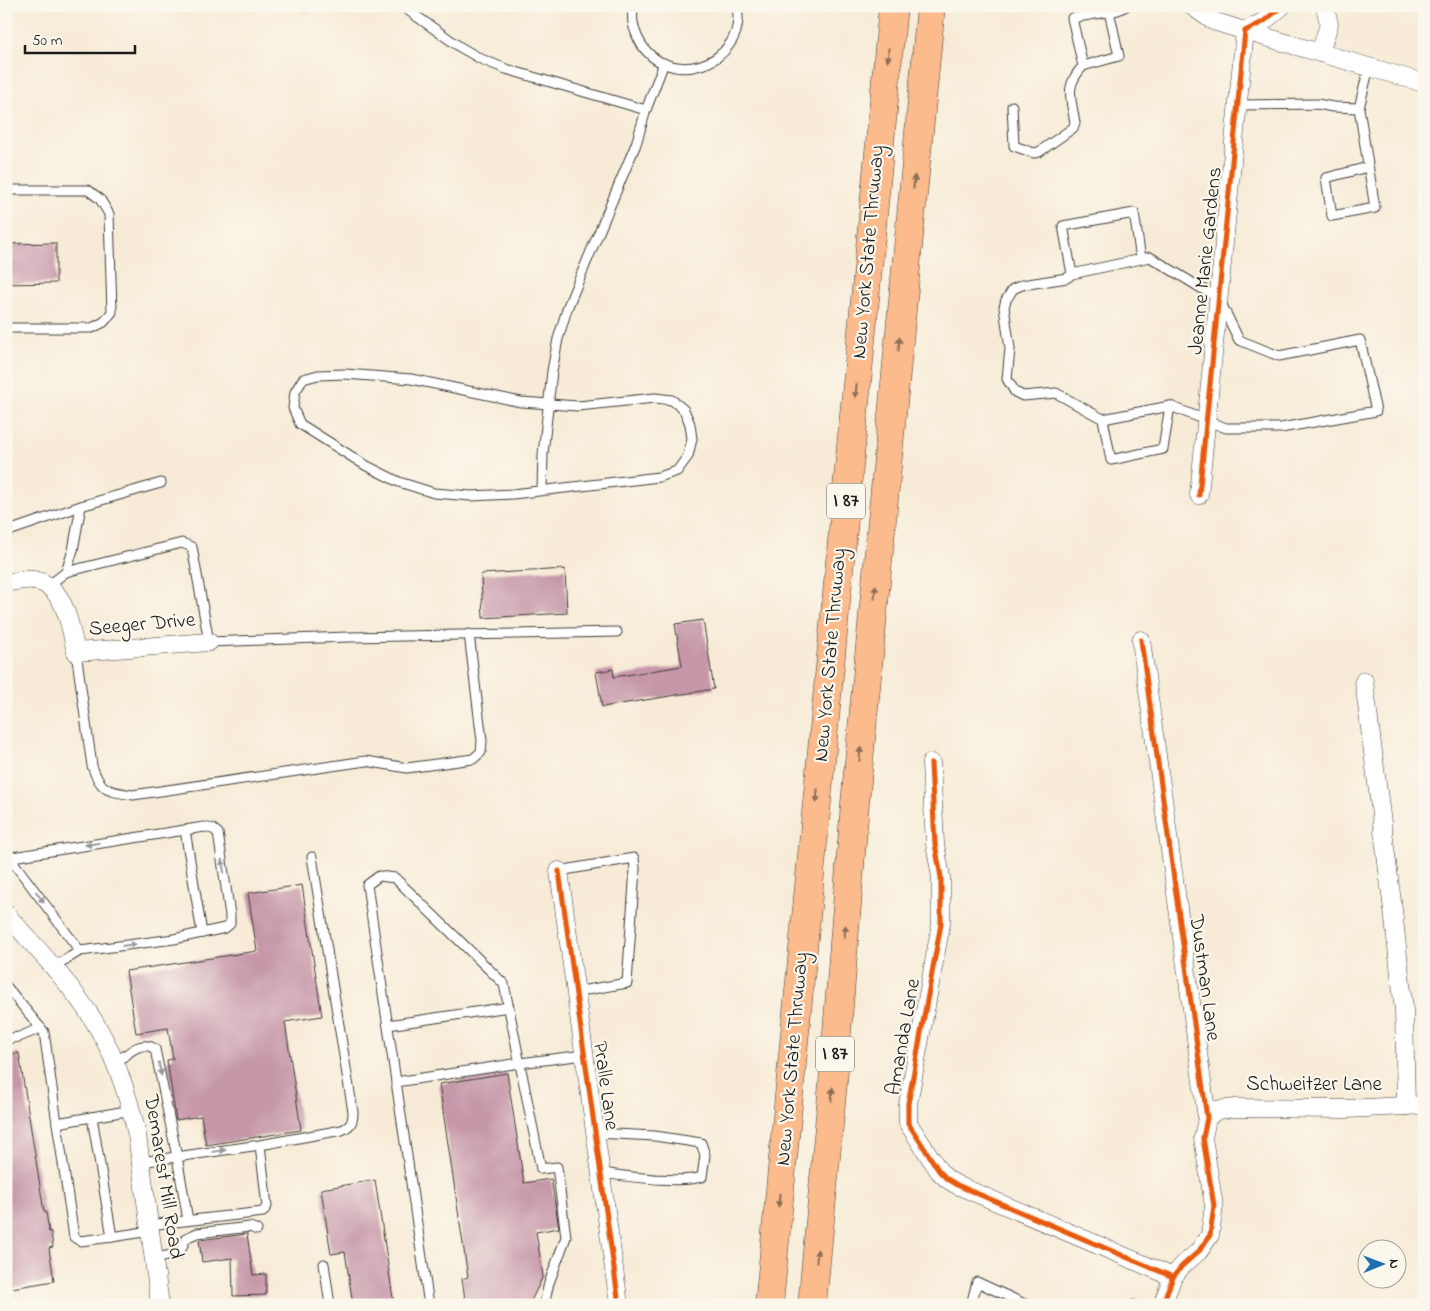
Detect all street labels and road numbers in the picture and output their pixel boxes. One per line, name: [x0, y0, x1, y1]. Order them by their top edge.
street label: New York State Thruway: [845, 144, 895, 360]
street label: Jeanne Marie Gardens: [1181, 166, 1231, 356]
road number: I 87: [827, 484, 865, 518]
street label: New York State Thruway: [807, 547, 857, 763]
street label: Seeger Drive: [88, 605, 197, 647]
street label: Dustman Lane: [1180, 912, 1228, 1044]
street label: New York State Thruway: [769, 951, 819, 1167]
street label: Amanda Lane: [879, 976, 929, 1098]
road number: I 87: [816, 1036, 854, 1072]
street label: Pralle Lane: [584, 1040, 626, 1133]
street label: Schweitzer Lane: [1246, 1070, 1382, 1100]
street label: Demarest Mill Road: [135, 1092, 191, 1261]

